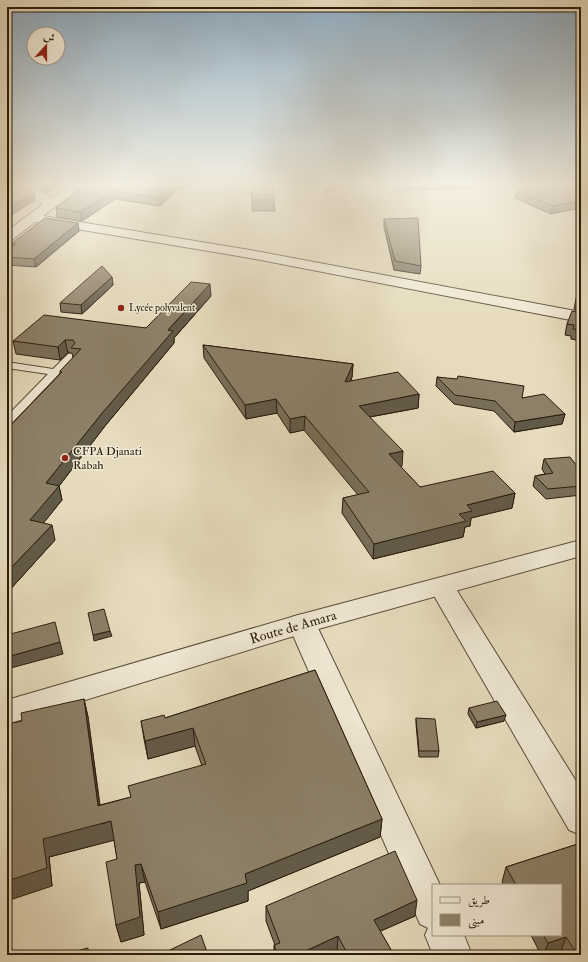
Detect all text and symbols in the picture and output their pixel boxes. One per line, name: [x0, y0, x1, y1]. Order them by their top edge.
north arrow: [26, 26, 66, 66]
text: ش: [42, 29, 57, 45]
place label: Lycée polyvalent: [129, 302, 196, 315]
marker: Lycée polyvalent: [116, 303, 126, 313]
place label: CFPA Djanati Rabah: [73, 444, 142, 473]
marker: CFPA Djanati Rabah: [60, 453, 70, 463]
street label: Route de Amara: [248, 606, 339, 647]
legend: [432, 884, 562, 936]
text: طريق: [468, 893, 490, 908]
text: مبنى: [468, 913, 484, 929]

